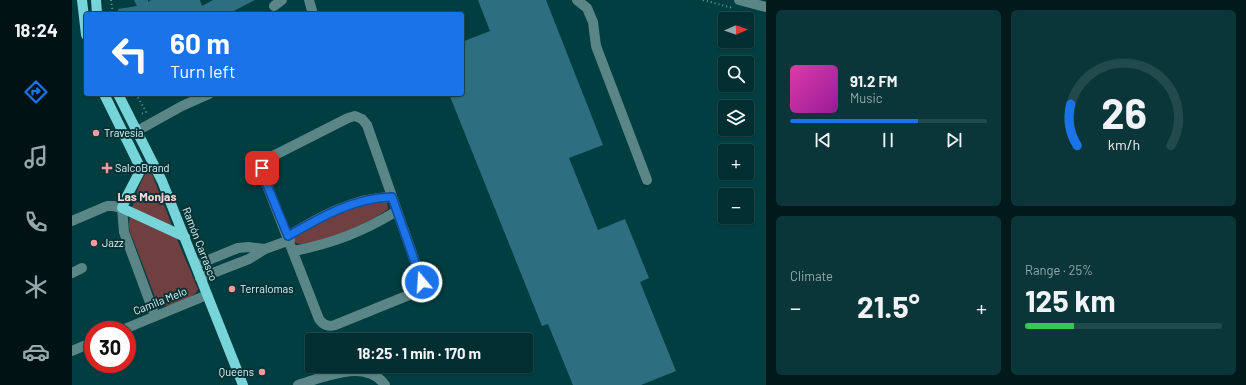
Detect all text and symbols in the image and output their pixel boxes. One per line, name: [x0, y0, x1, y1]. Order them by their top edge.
north arrow: [718, 12, 754, 48]
map controls: [718, 12, 754, 224]
text: 18:24: [14, 19, 58, 41]
text: 60 m: [170, 26, 230, 60]
icon: left: [104, 28, 156, 80]
button: search: [718, 56, 754, 92]
text: Turn left: [170, 60, 236, 82]
text: 91.2 FM: [850, 72, 898, 90]
icon: directions: [22, 78, 50, 106]
text: 26: [1101, 87, 1146, 137]
text: Music: [850, 90, 883, 106]
button: layers: [718, 100, 754, 136]
place label: Travesía: [104, 126, 143, 139]
marker: Travesía: [91, 128, 101, 138]
icon: previous: [812, 129, 834, 151]
icon: pause: [877, 129, 899, 151]
icon: next: [943, 129, 965, 151]
text: km/h: [1107, 136, 1140, 153]
icon: music: [22, 143, 50, 171]
button: +: [718, 144, 754, 180]
pin: [245, 151, 279, 185]
icon: arrive: [251, 157, 273, 179]
place label: SalcoBrand: [115, 161, 170, 174]
marker: SalcoBrand: [102, 163, 112, 173]
button: −: [718, 188, 754, 224]
district label: Las Monjas: [118, 189, 176, 203]
street label: Ramón Carrasco: [180, 205, 221, 283]
icon: phone: [22, 208, 50, 236]
place label: Jazz: [102, 236, 124, 249]
marker: Jazz: [89, 238, 99, 248]
position arrow: [401, 261, 443, 303]
text: Range · 25%: [1025, 262, 1093, 278]
text: Climate: [790, 268, 833, 284]
icon: climate: [22, 273, 50, 301]
place label: Terralomas: [240, 282, 294, 295]
text: 125 km: [1025, 282, 1116, 318]
street label: Camila Melo: [131, 284, 189, 317]
marker: Terralomas: [227, 284, 237, 294]
text: 21.5°: [857, 288, 920, 324]
text: −: [790, 294, 801, 320]
text: +: [976, 294, 987, 320]
speed limit sign: 30: [84, 321, 136, 373]
icon: car: [22, 338, 50, 366]
text: 18:25 · 1 min · 170 m: [357, 344, 481, 362]
place label: Queens: [219, 365, 254, 378]
marker: Queens: [257, 367, 267, 377]

